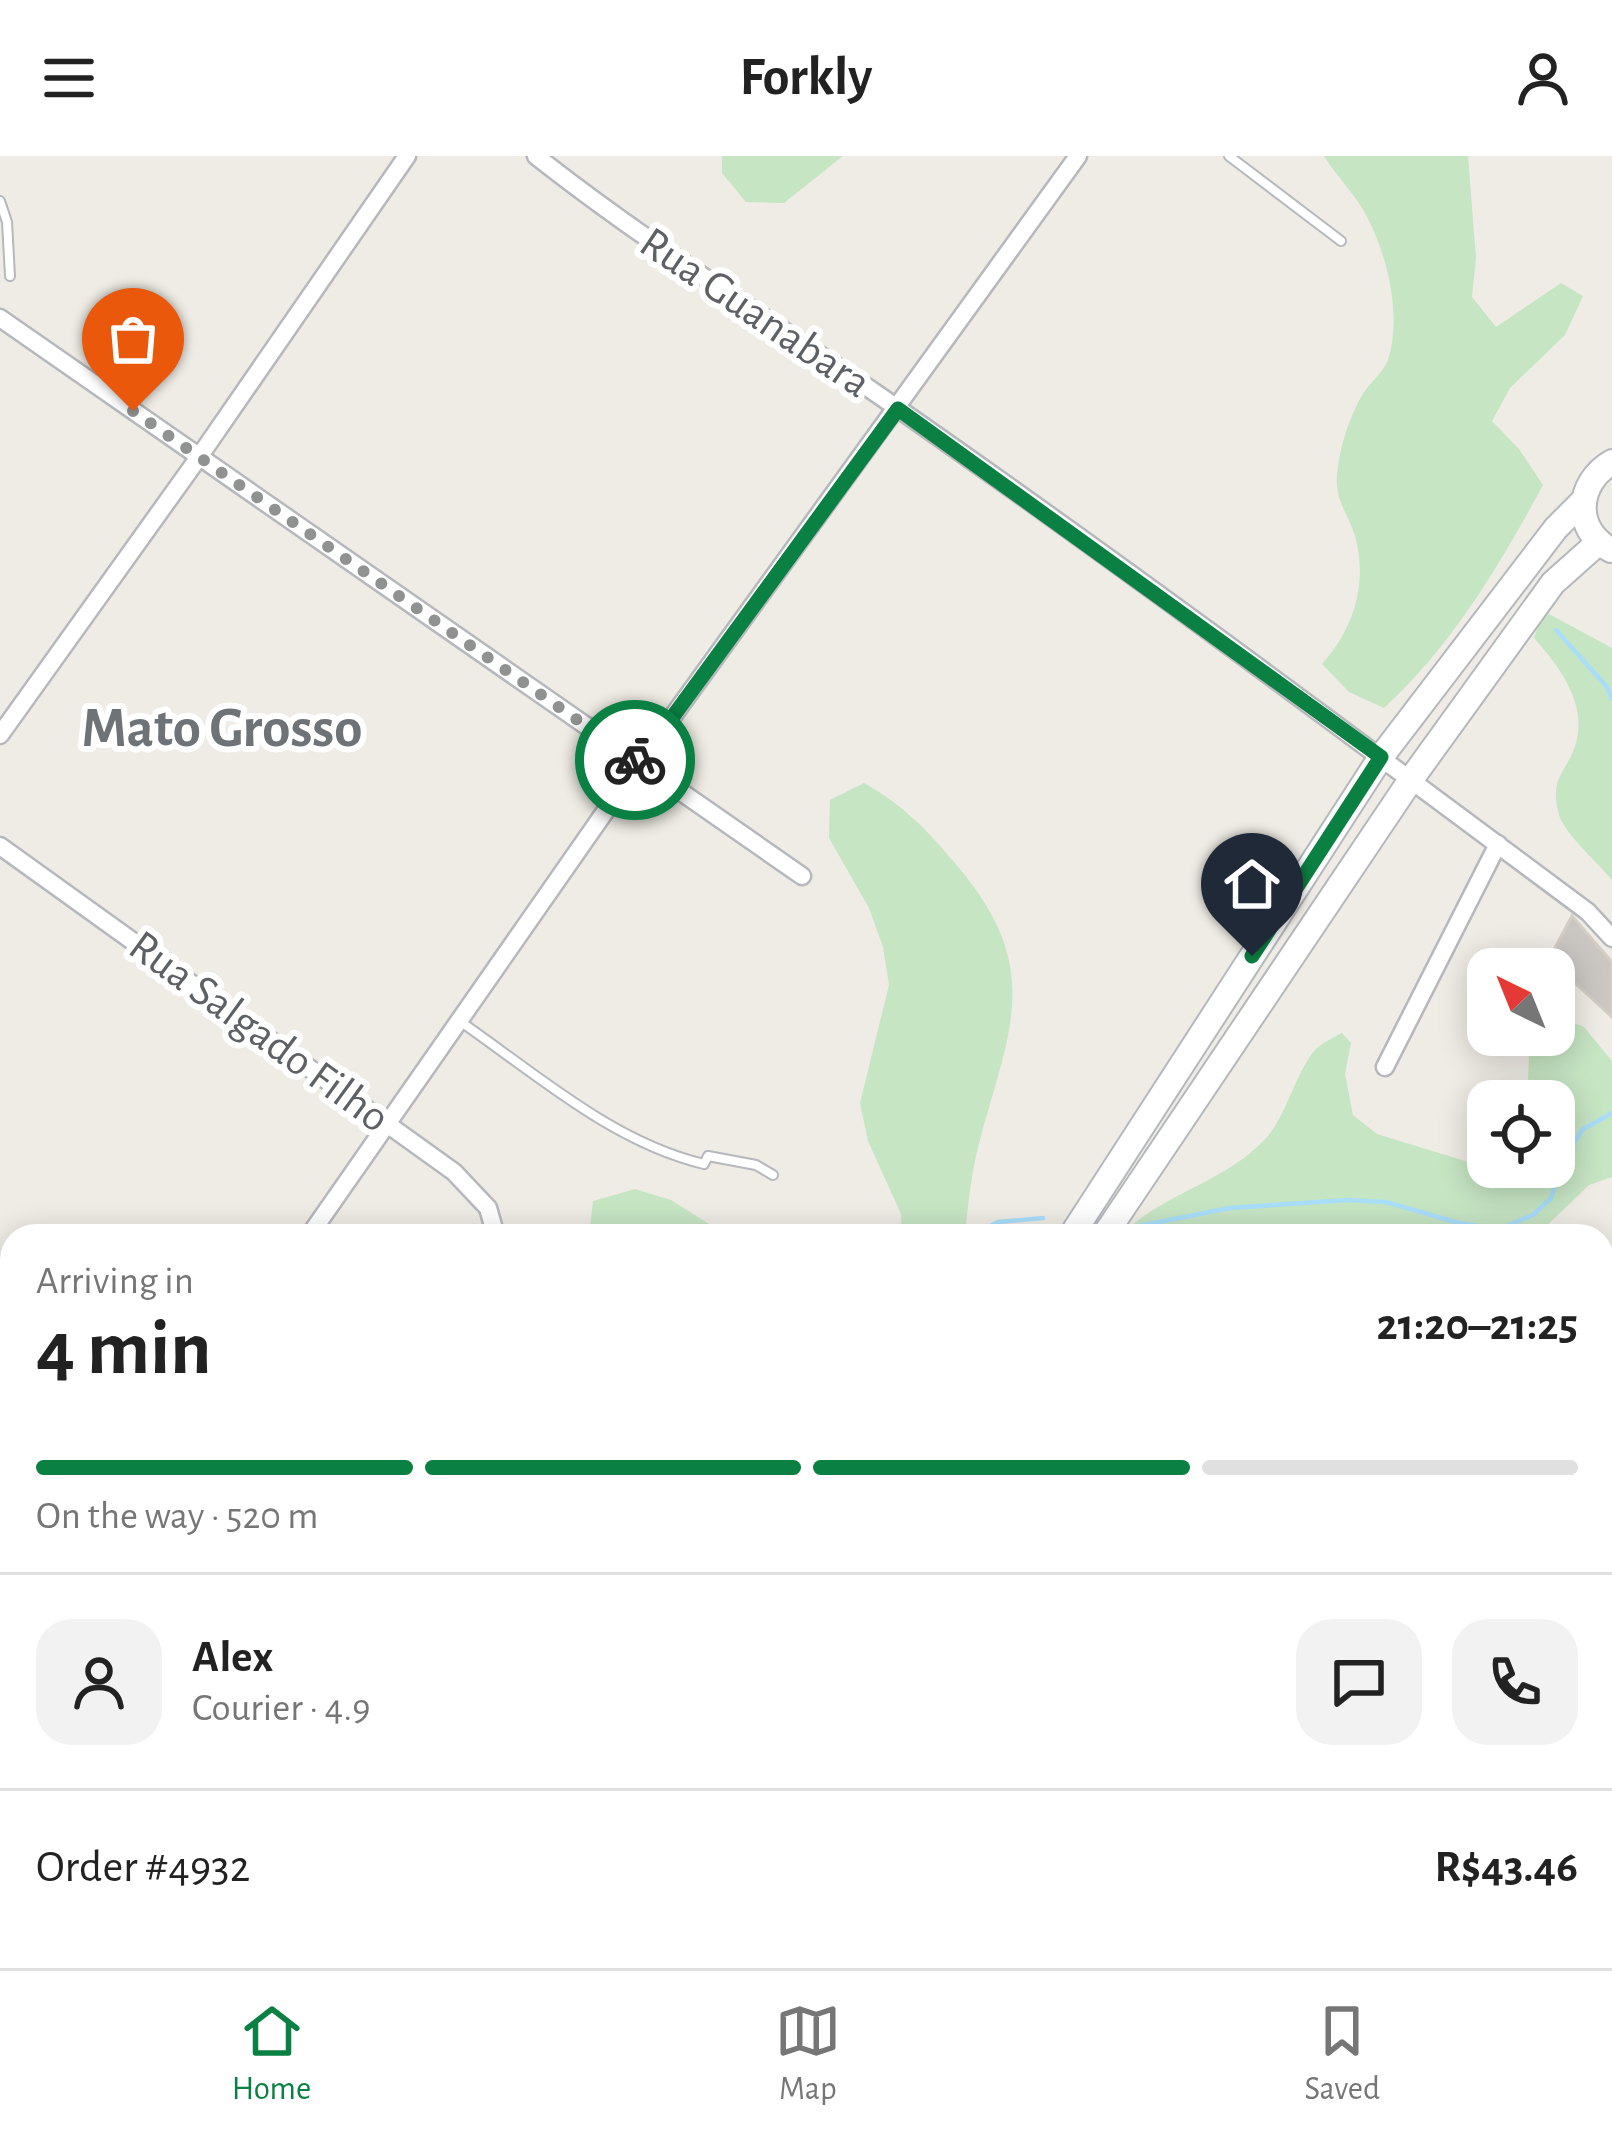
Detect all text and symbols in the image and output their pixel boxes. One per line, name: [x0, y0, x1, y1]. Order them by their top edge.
icon: menu: [36, 45, 102, 111]
icon: person: [1510, 45, 1576, 111]
text: Forkly: [740, 51, 872, 105]
street label: Rua Guanabara: [632, 220, 878, 406]
pin: [82, 288, 184, 411]
icon: bag: [100, 306, 166, 372]
district label: Mato Grosso: [82, 700, 362, 757]
courier: [575, 700, 695, 820]
icon: bike: [602, 727, 668, 793]
pin: [1201, 833, 1303, 956]
icon: home: [1219, 851, 1285, 917]
street label: Rua Salgado Filho: [121, 923, 397, 1141]
north arrow: [1467, 948, 1575, 1056]
map controls: [1467, 948, 1575, 1188]
button: locate: [1467, 1080, 1575, 1188]
text: Arriving in: [36, 1262, 194, 1301]
text: 21:20–21:25: [1377, 1303, 1578, 1348]
text: 4 min: [36, 1311, 212, 1389]
text: On the way · 520 m: [36, 1497, 318, 1536]
button: person: [36, 1619, 162, 1745]
button: chat: [1296, 1619, 1422, 1745]
button: phone: [1452, 1619, 1578, 1745]
text: Alex: [192, 1635, 273, 1680]
text: Courier · 4.9: [192, 1689, 371, 1728]
text: Order #4932: [36, 1845, 250, 1890]
text: R$43.46: [1434, 1845, 1578, 1890]
tab: Home: [232, 1998, 311, 2110]
tab: Map: [775, 1998, 841, 2110]
tab: Saved: [1305, 1998, 1380, 2110]

